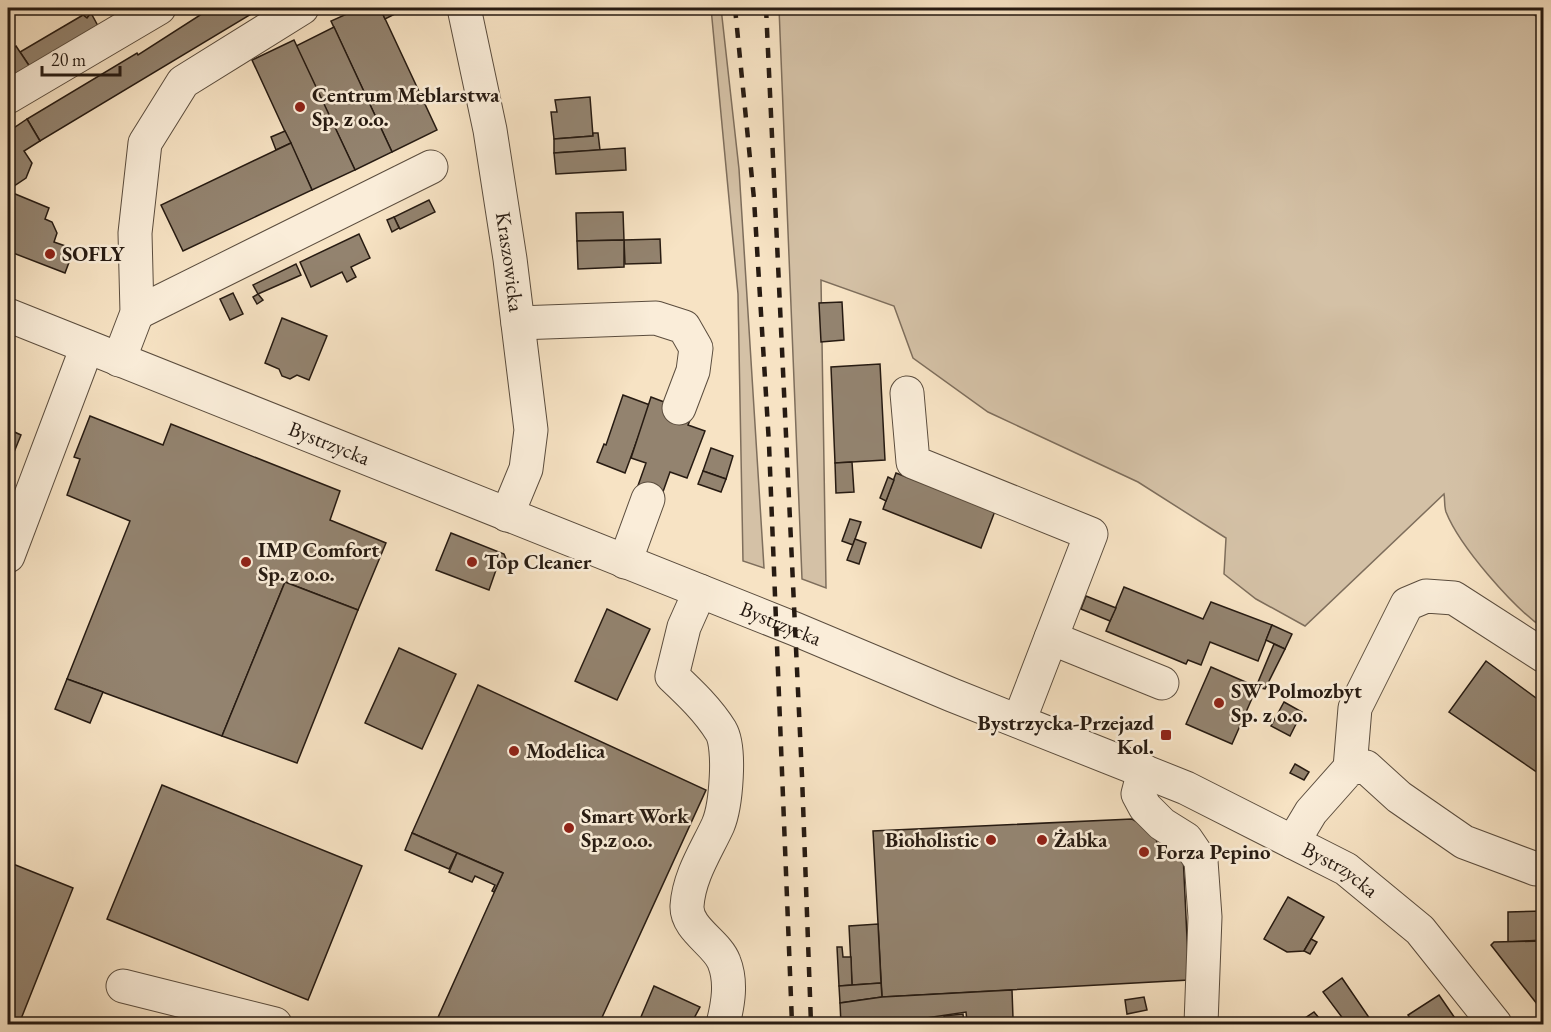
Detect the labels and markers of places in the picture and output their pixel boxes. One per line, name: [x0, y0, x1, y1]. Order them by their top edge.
place label: Centrum Meblarstwa Sp. z o.o.: [312, 81, 500, 132]
marker: Centrum Meblarstwa Sp. z o.o.: [293, 100, 307, 114]
place label: SOFLY: [62, 240, 126, 267]
marker: SOFLY: [43, 247, 57, 261]
place label: IMP Comfort Sp. z o.o.: [258, 536, 379, 587]
place label: Top Cleaner: [484, 548, 592, 575]
marker: IMP Comfort Sp. z o.o.: [239, 555, 253, 569]
marker: Top Cleaner: [465, 555, 479, 569]
place label: SW Polmozbyt Sp. z o.o.: [1231, 677, 1362, 728]
marker: SW Polmozbyt Sp. z o.o.: [1212, 696, 1226, 710]
place label: Bystrzycka-Przejazd Kol.: [978, 709, 1154, 760]
marker: Bystrzycka-Przejazd Kol.: [1159, 728, 1173, 742]
place label: Modelica: [526, 737, 606, 764]
marker: Modelica: [507, 744, 521, 758]
place label: Smart Work Sp.z o.o.: [581, 802, 689, 853]
marker: Smart Work Sp.z o.o.: [562, 821, 576, 835]
place label: Bioholistic: [885, 826, 979, 853]
place label: Żabka: [1054, 826, 1108, 853]
marker: Bioholistic: [984, 833, 998, 847]
marker: Żabka: [1035, 833, 1049, 847]
place label: Forza Pepino: [1156, 838, 1271, 865]
marker: Forza Pepino: [1137, 845, 1151, 859]

